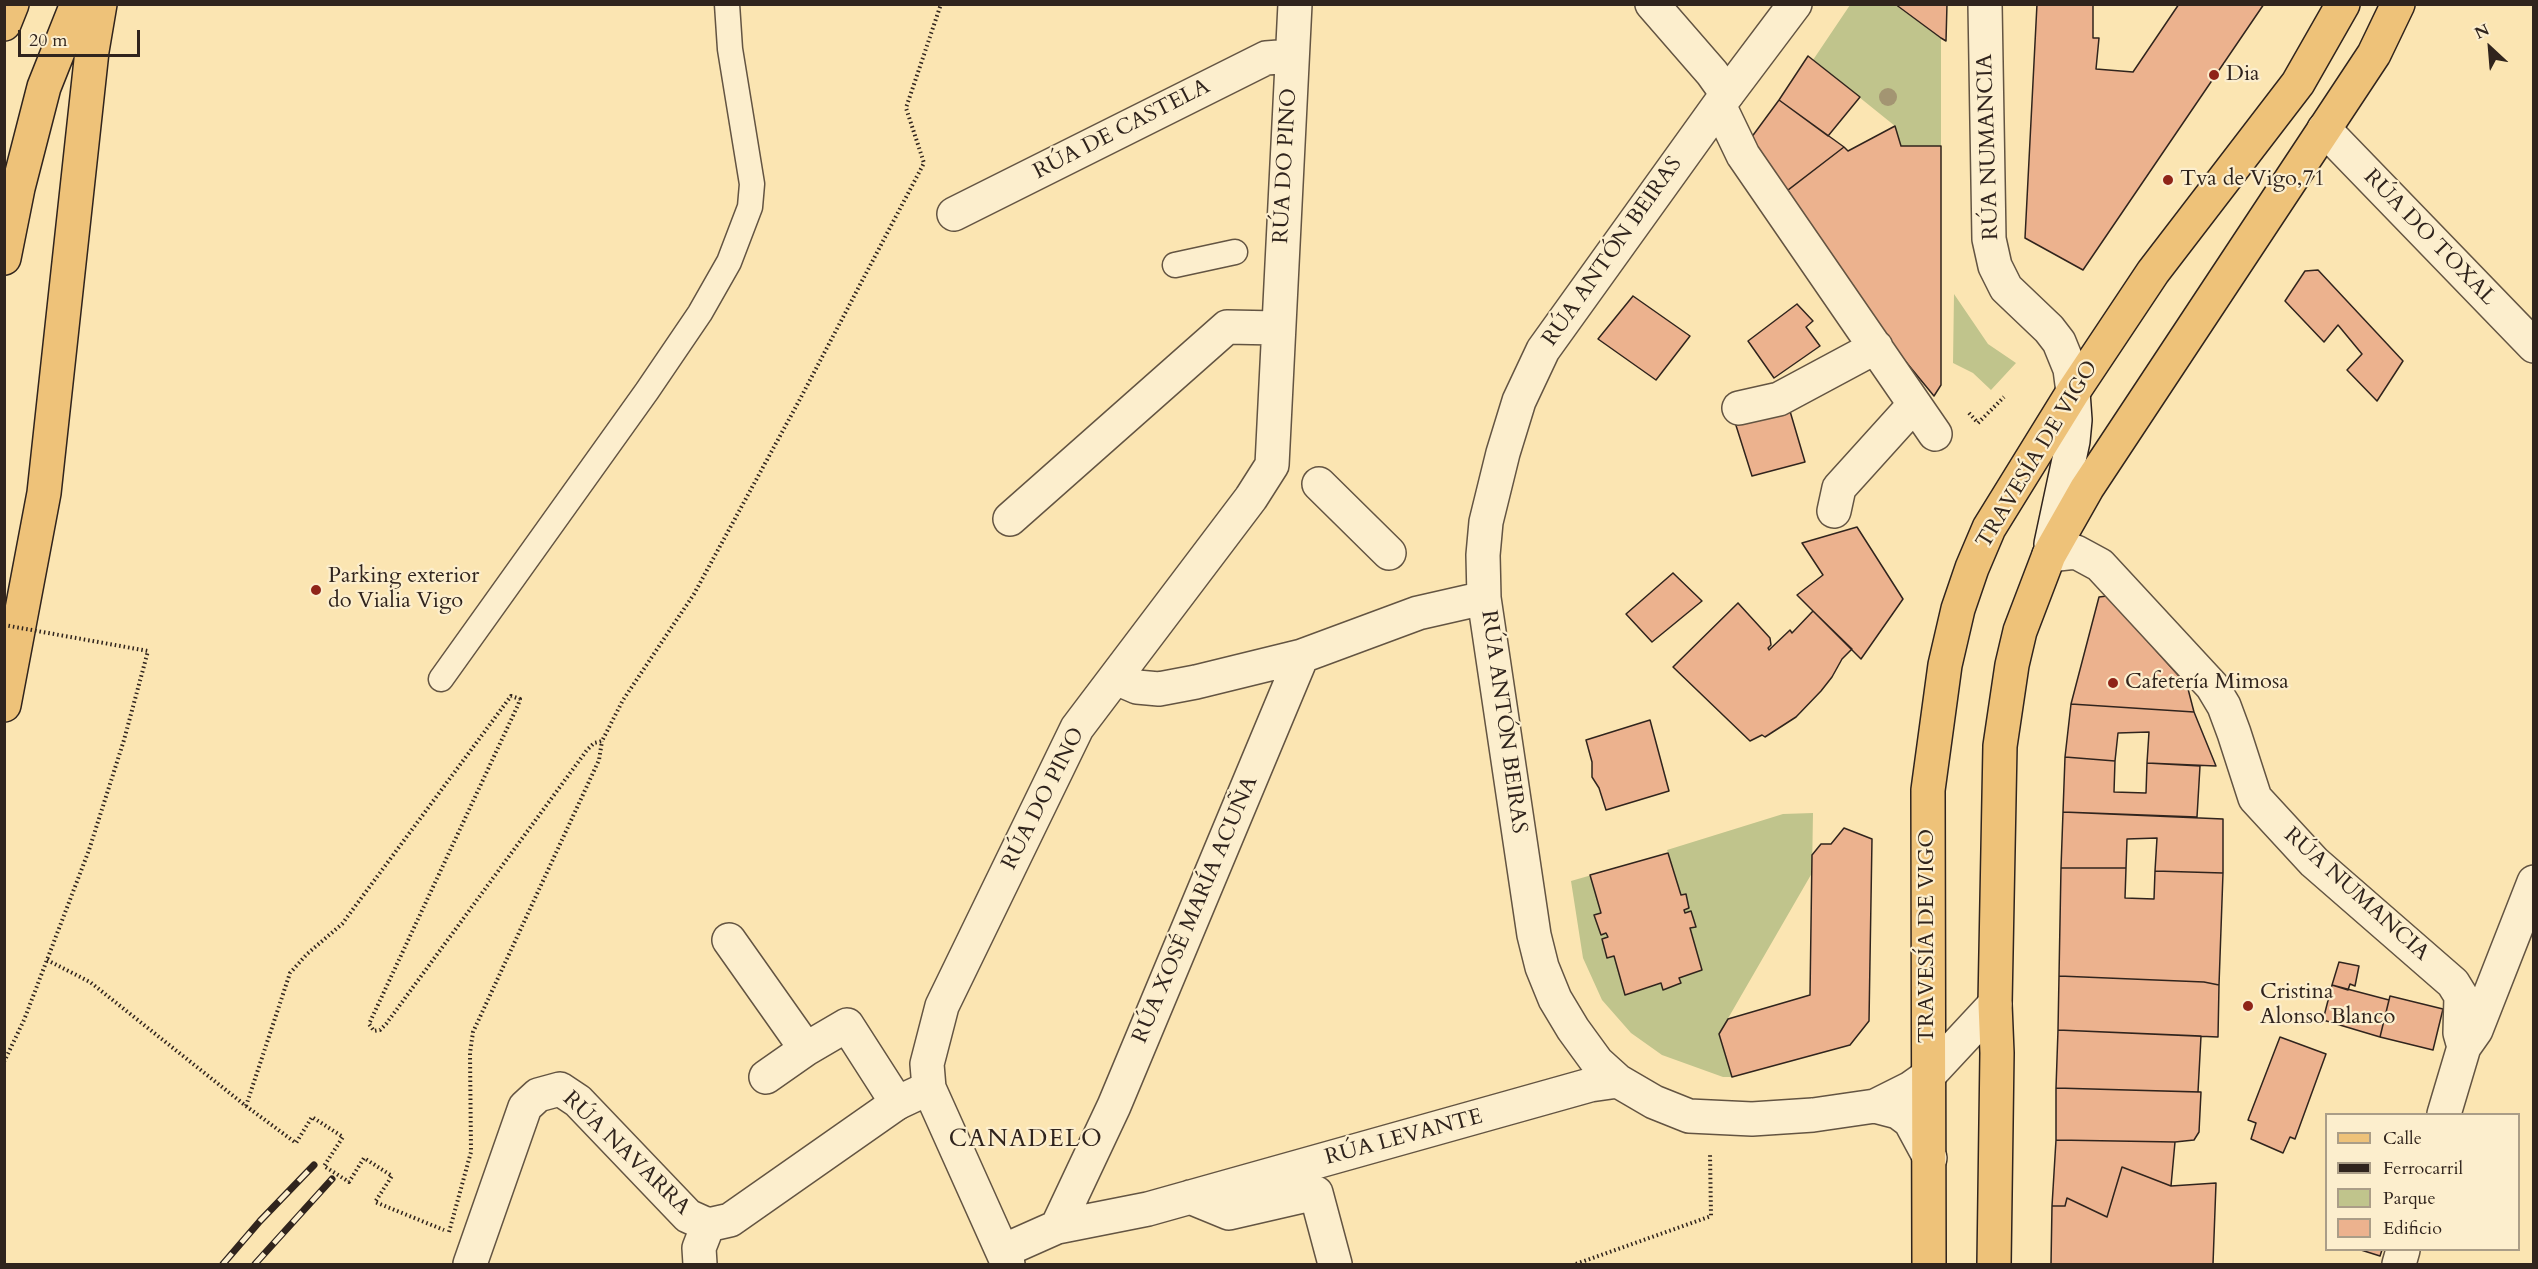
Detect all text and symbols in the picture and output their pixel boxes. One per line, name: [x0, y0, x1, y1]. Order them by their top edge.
scale bar: [21, 18, 142, 56]
north arrow: [2460, 18, 2520, 78]
text: N: [2471, 19, 2493, 45]
text: 20 m: [29, 28, 68, 53]
street label: RÚA NUMANCIA: [1973, 53, 2005, 241]
place label: Dia: [2226, 62, 2260, 88]
marker: Dia: [2207, 68, 2221, 82]
street label: RÚA DE CASTELA: [1029, 74, 1215, 186]
street label: RÚA DO PINO: [1269, 87, 1303, 245]
street label: RÚA ANTÓN BEIRAS: [1538, 152, 1688, 352]
street label: RÚA DO TOXAL: [2357, 164, 2501, 312]
place label: Tva de Vigo,71: [2180, 167, 2325, 193]
marker: Tva de Vigo,71: [2161, 173, 2175, 187]
street label: TRAVESÍA DE VIGO: [1971, 356, 2105, 554]
place label: Parking exterior do Vialia Vigo: [328, 564, 479, 616]
marker: Parking exterior do Vialia Vigo: [309, 583, 323, 597]
street label: RÚA ANTÓN BEIRAS: [1474, 609, 1532, 835]
place label: Cafetería Mimosa: [2125, 670, 2289, 696]
marker: Cafetería Mimosa: [2106, 676, 2120, 690]
street label: RÚA DO PINO: [997, 724, 1091, 874]
street label: RÚA XOSÉ MARÍA ACUÑA: [1128, 773, 1264, 1047]
street label: RÚA NUMANCIA: [2278, 823, 2434, 967]
street label: TRAVESÍA DE VIGO: [1915, 829, 1941, 1043]
place label: Cristina Alonso Blanco: [2260, 980, 2395, 1032]
marker: Cristina Alonso Blanco: [2241, 999, 2255, 1013]
street label: RÚA NAVARRA: [557, 1086, 695, 1222]
street label: RÚA LEVANTE: [1322, 1104, 1486, 1172]
legend: [2325, 1113, 2520, 1251]
district label: CANADELO: [949, 1126, 1103, 1154]
text: Calle: [2383, 1126, 2422, 1151]
text: Ferrocarril: [2383, 1156, 2463, 1181]
text: Parque: [2383, 1186, 2436, 1211]
text: Edificio: [2383, 1216, 2442, 1241]

